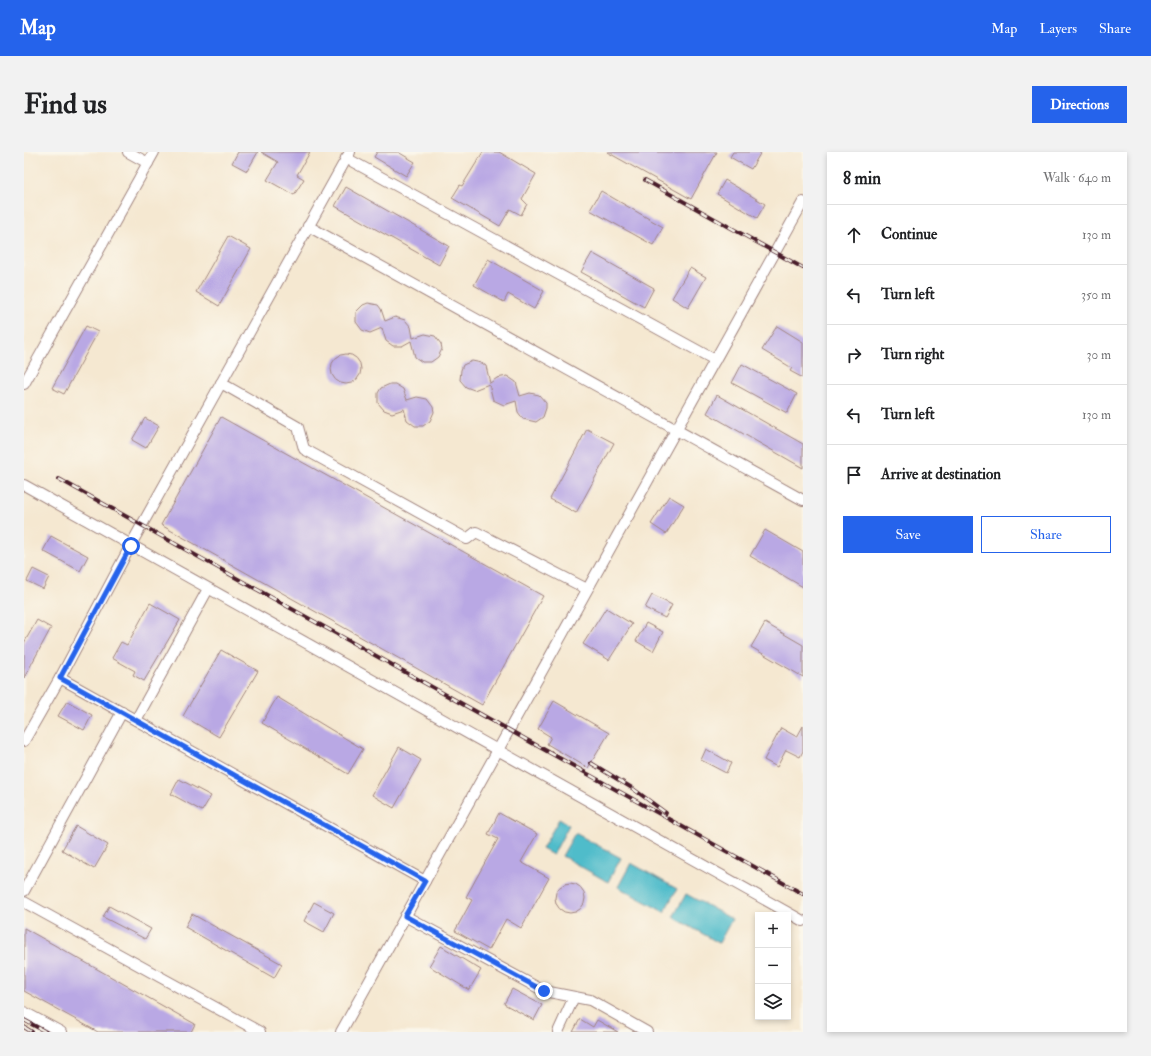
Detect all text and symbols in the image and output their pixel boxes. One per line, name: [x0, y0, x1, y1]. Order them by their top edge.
text: Map: [20, 16, 56, 40]
text: Map: [991, 20, 1017, 37]
text: Layers: [1039, 20, 1077, 37]
text: Share: [1099, 20, 1131, 37]
button: Directions: [1032, 86, 1127, 123]
text: Find us: [24, 87, 107, 122]
text: 8 min: [843, 168, 881, 189]
text: Walk · 640 m: [1043, 170, 1111, 186]
icon: ahead: [843, 224, 865, 246]
text: Continue: [881, 225, 937, 244]
text: 130 m: [1082, 227, 1111, 243]
icon: left: [843, 284, 865, 306]
text: Turn left: [881, 285, 935, 304]
text: 350 m: [1081, 287, 1111, 303]
icon: right: [843, 344, 865, 366]
text: Turn right: [881, 345, 944, 364]
text: 30 m: [1087, 347, 1111, 363]
icon: left: [843, 404, 865, 426]
text: Turn left: [881, 405, 935, 424]
text: 130 m: [1082, 407, 1111, 423]
icon: arrive: [843, 464, 865, 486]
text: Arrive at destination: [881, 465, 1001, 484]
button: Save: [843, 516, 973, 553]
button: Share: [981, 516, 1111, 553]
route start: [122, 537, 140, 555]
map controls: [755, 912, 791, 1020]
button: +: [755, 912, 791, 948]
button: −: [755, 948, 791, 984]
route end: [535, 982, 553, 1000]
button: layers: [755, 984, 791, 1020]

